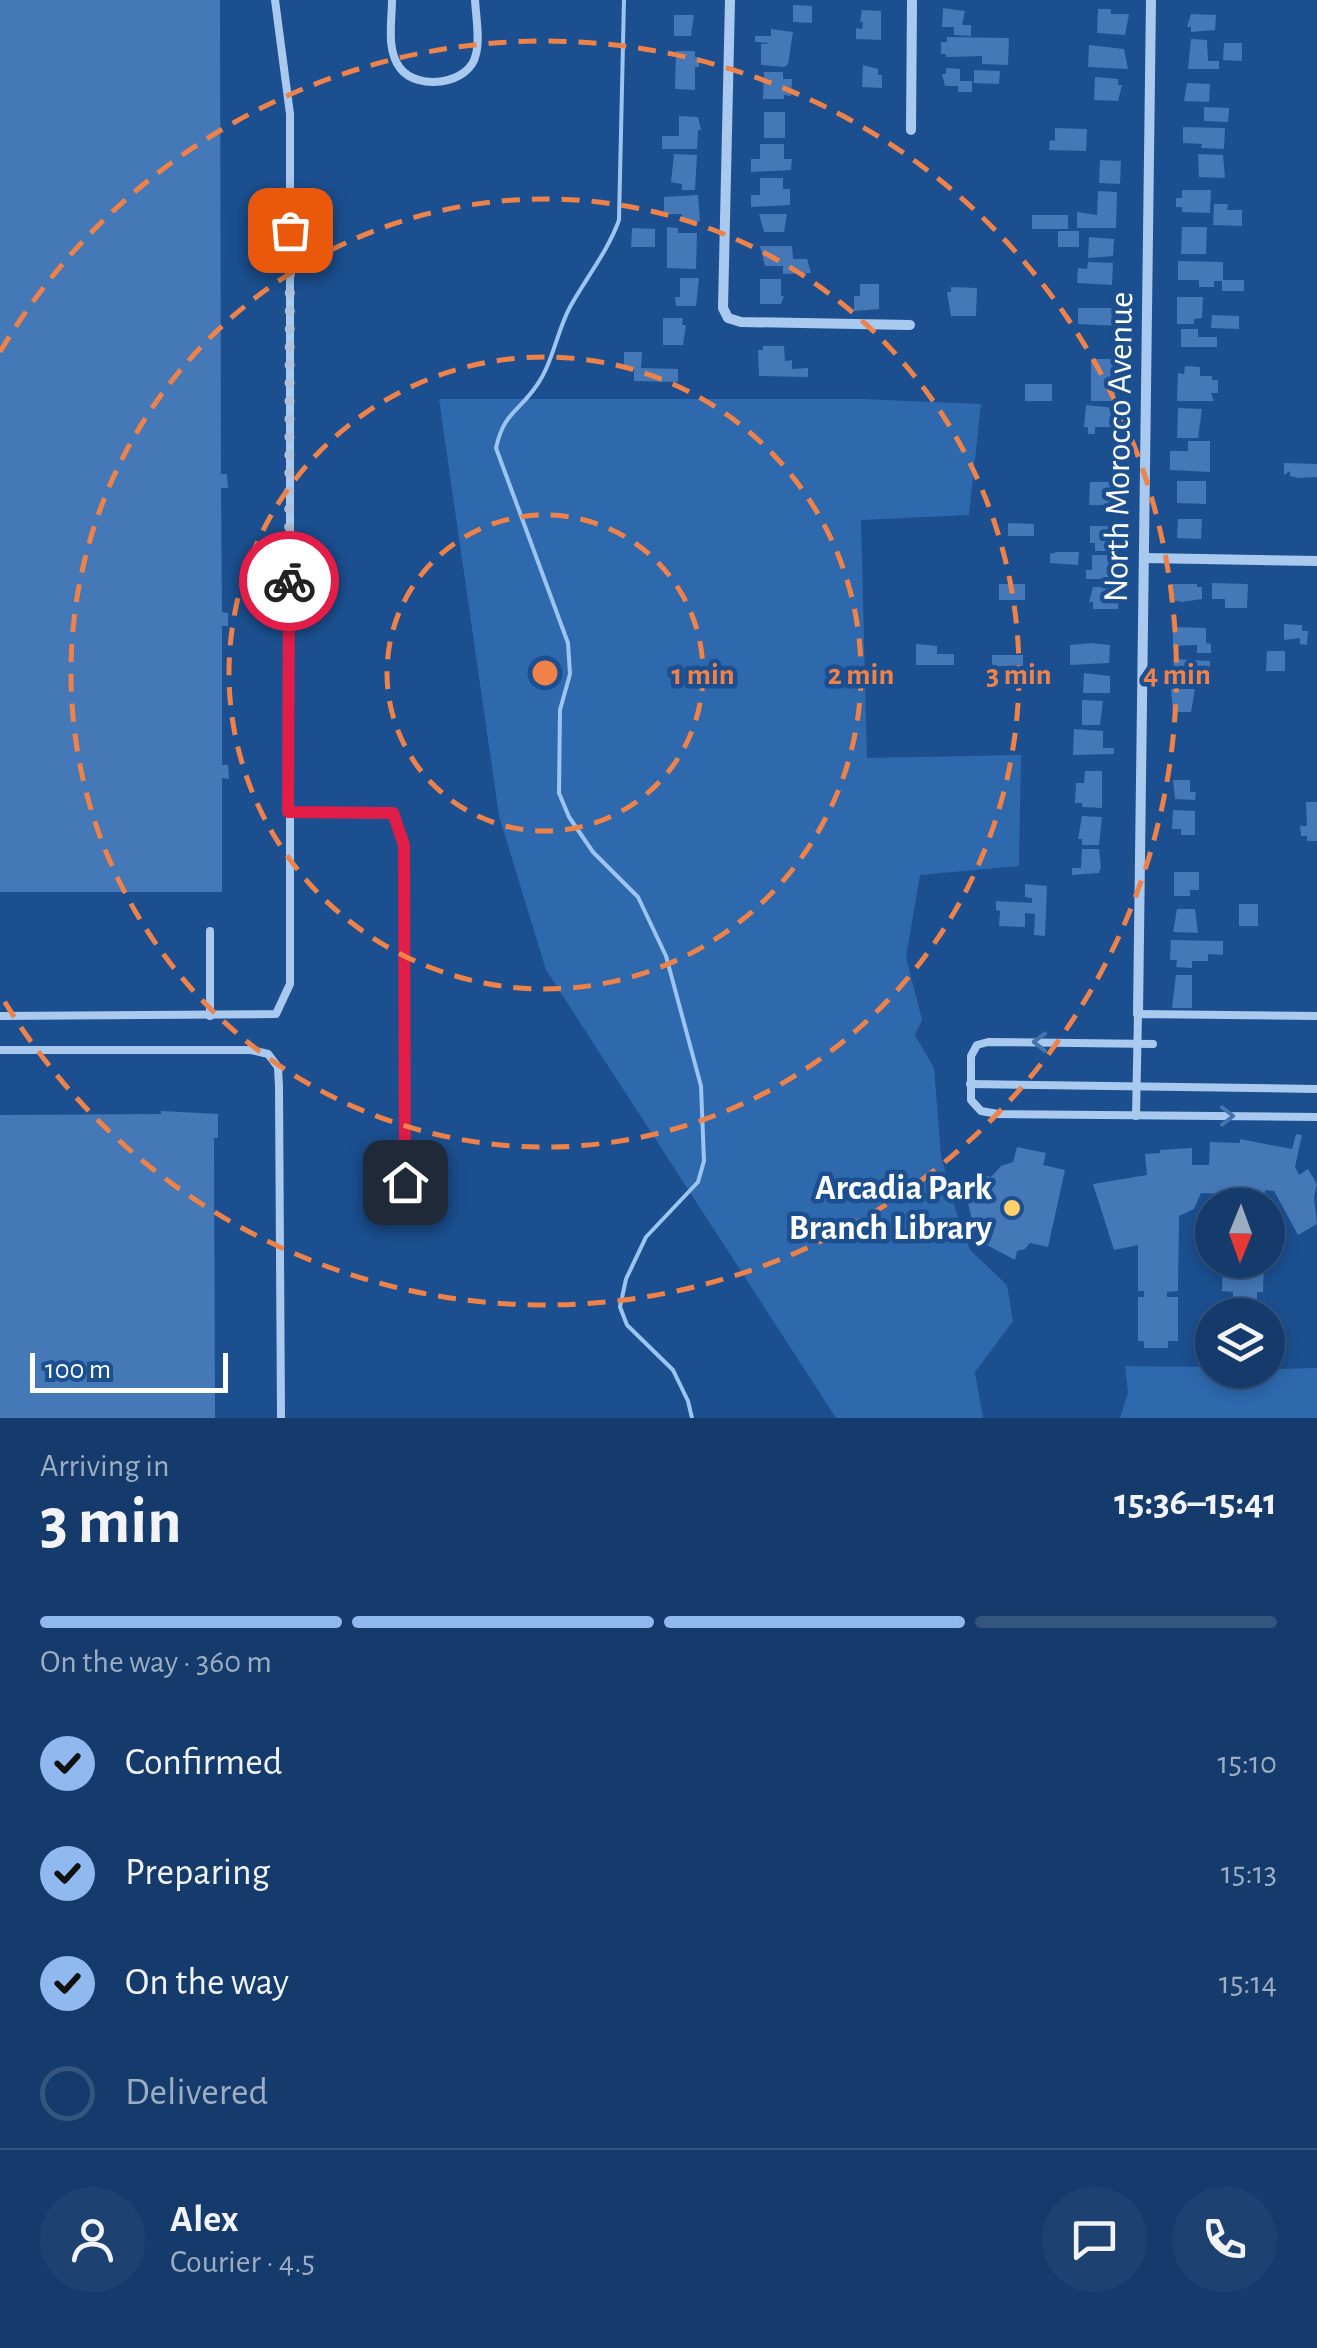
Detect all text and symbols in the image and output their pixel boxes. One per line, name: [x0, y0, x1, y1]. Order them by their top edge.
pin: [248, 188, 333, 273]
icon: bag: [263, 203, 318, 258]
street label: North Morocco Avenue: [1099, 291, 1139, 603]
courier: [239, 531, 339, 631]
icon: bike: [262, 554, 317, 609]
centre of rings: [527, 655, 563, 691]
text: 1 min: [671, 660, 735, 690]
text: 2 min: [828, 660, 894, 690]
text: 3 min: [986, 660, 1052, 690]
text: 4 min: [1143, 660, 1211, 690]
one-way arrow: [1032, 1031, 1048, 1053]
one-way arrow: [1220, 1105, 1235, 1127]
pin: [363, 1140, 448, 1225]
icon: home: [378, 1155, 433, 1210]
place label: Arcadia Park Branch Library: [789, 1171, 993, 1246]
north arrow: [1195, 1188, 1285, 1278]
map controls: [1195, 1188, 1285, 1388]
marker: Arcadia Park Branch Library: [1001, 1197, 1023, 1219]
button: layers: [1195, 1298, 1285, 1388]
scale bar: [30, 1348, 228, 1392]
text: 100 m: [45, 1356, 111, 1384]
text: Arriving in: [40, 1450, 169, 1482]
text: 15:36–15:41: [1114, 1484, 1277, 1522]
text: 3 min: [40, 1490, 182, 1555]
text: On the way · 360 m: [40, 1646, 272, 1678]
icon: check: [40, 1736, 95, 1791]
text: Confirmed: [125, 1744, 282, 1782]
text: 15:10: [1217, 1747, 1277, 1779]
icon: check: [40, 1846, 95, 1901]
text: Preparing: [125, 1854, 270, 1892]
text: 15:13: [1221, 1857, 1277, 1889]
icon: check: [40, 1956, 95, 2011]
text: On the way: [125, 1964, 289, 2002]
text: 15:14: [1219, 1967, 1277, 1999]
text: Delivered: [125, 2074, 268, 2112]
button: person: [40, 2187, 145, 2292]
button: chat: [1042, 2187, 1147, 2292]
button: phone: [1172, 2187, 1277, 2292]
text: Alex: [170, 2201, 239, 2239]
text: Courier · 4.5: [170, 2246, 315, 2278]

